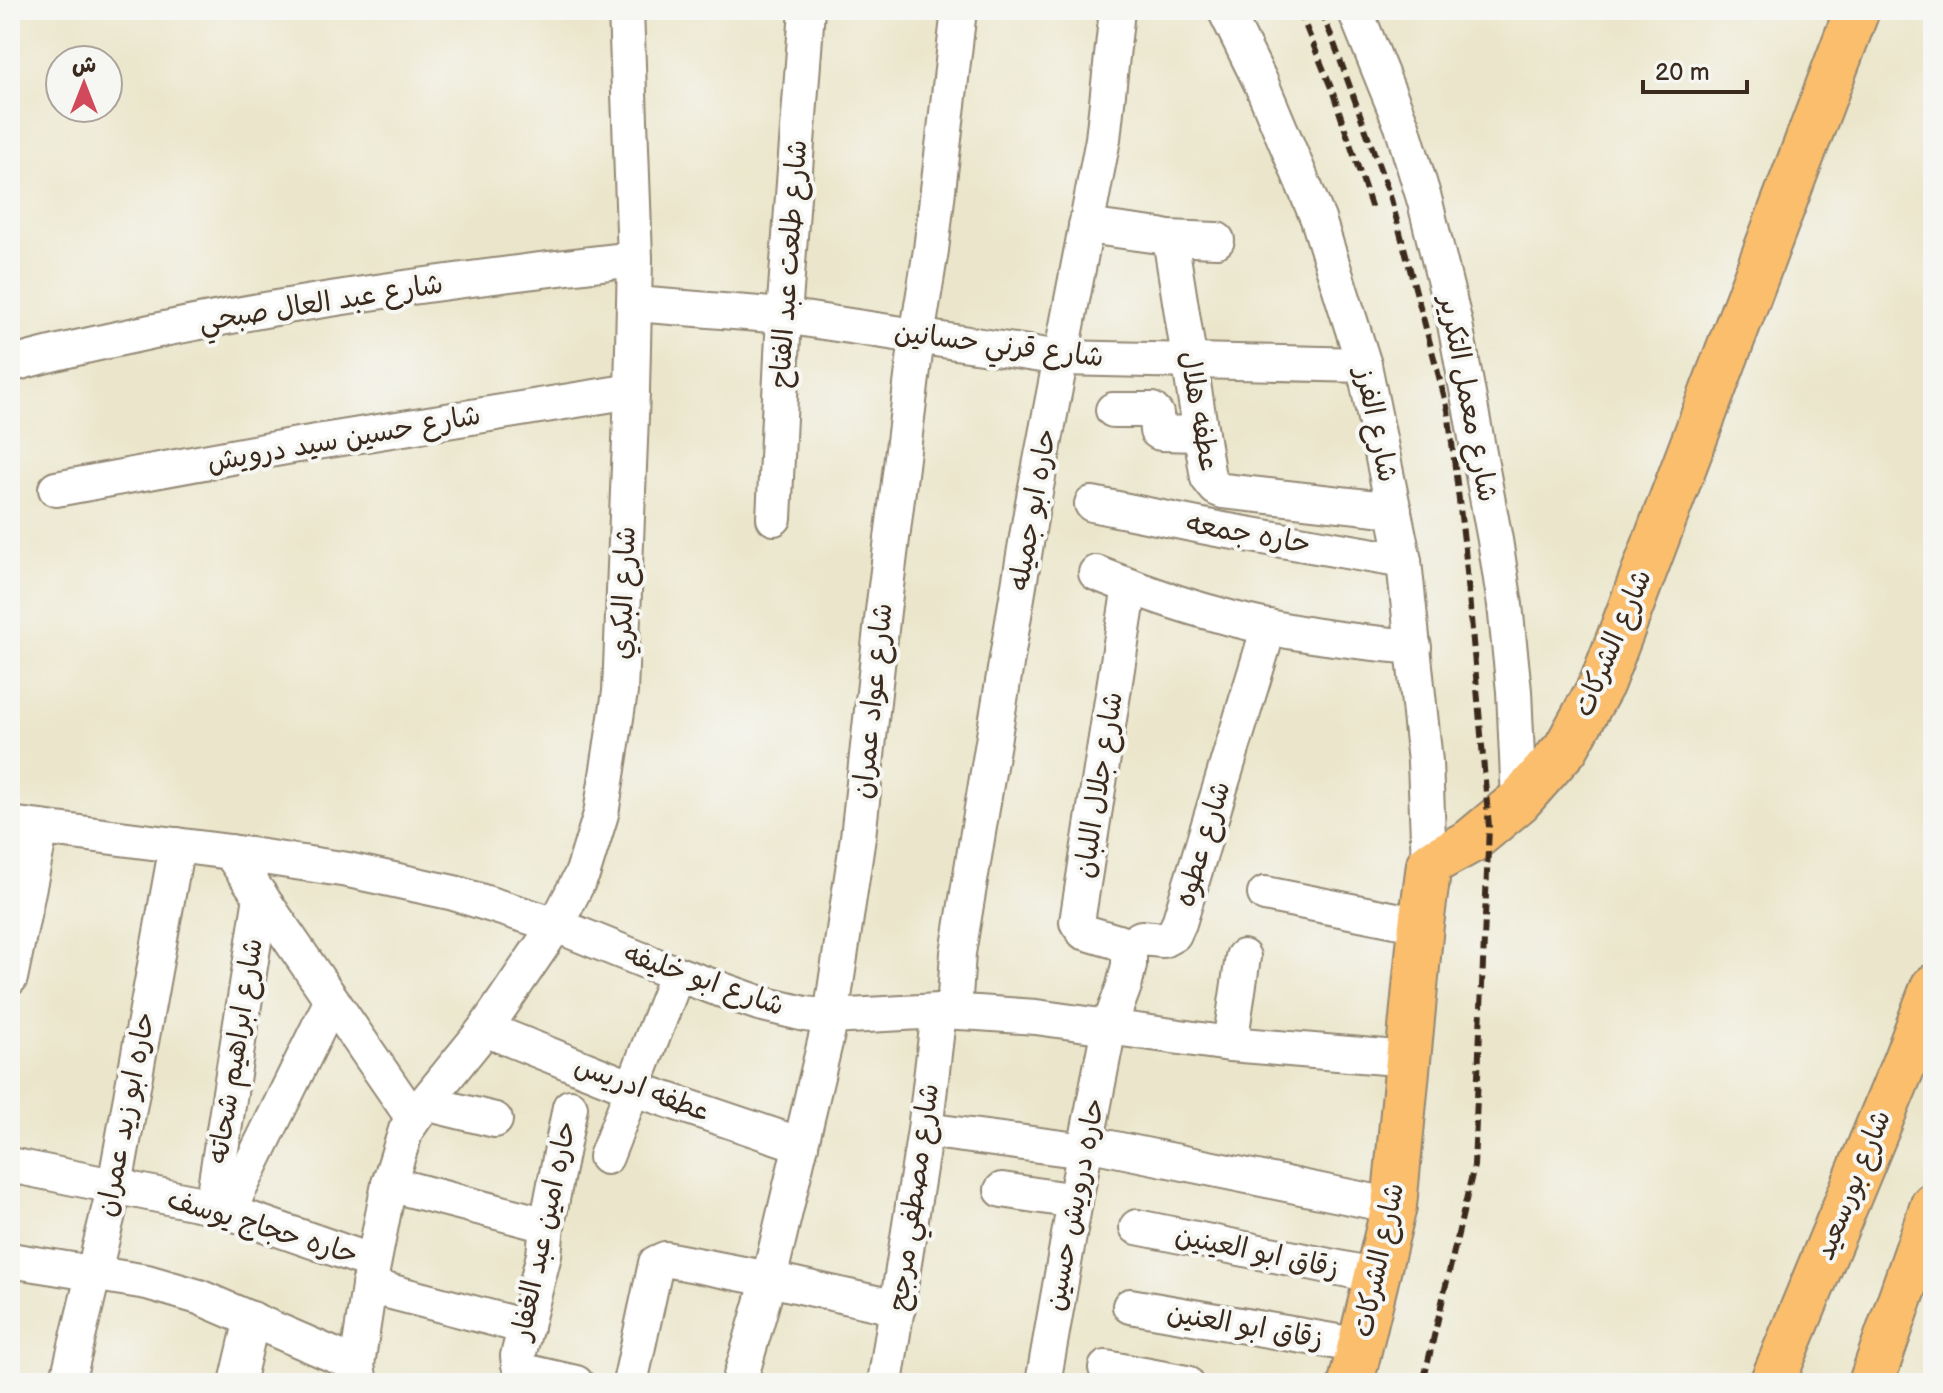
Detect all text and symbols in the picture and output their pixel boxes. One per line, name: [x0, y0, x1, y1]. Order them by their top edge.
north arrow: [44, 44, 124, 124]
scale bar: [1643, 44, 1747, 94]
text: ش: [72, 52, 96, 79]
text: 20 m: [1655, 58, 1710, 87]
street label: شارع طلعت عبد الفتاح: [764, 139, 816, 390]
street label: شارع عبد العال صبحي: [196, 267, 447, 346]
street label: شارع معمل التكرير: [1430, 291, 1504, 505]
street label: شارع قرني حسانين: [891, 316, 1106, 381]
street label: عطفه هلال: [1172, 348, 1226, 474]
street label: شارع الفرز: [1345, 363, 1404, 486]
street label: شارع حسين سيد درويش: [205, 399, 484, 481]
street label: حاره ابو جميله: [1003, 427, 1063, 593]
street label: حاره جمعه: [1184, 507, 1312, 561]
street label: شارع البكري: [605, 526, 646, 660]
street label: شارع الشركات: [1567, 564, 1661, 722]
street label: شارع عواد عمران: [846, 601, 902, 801]
street label: شارع جلال اللبان: [1068, 689, 1132, 881]
street label: شارع عطوه: [1168, 777, 1240, 911]
street label: شارع ابراهيم شحاته: [202, 936, 274, 1167]
street label: شارع ابو خليفه: [619, 937, 788, 1025]
street label: حاره ابو زيد عمران: [90, 1010, 162, 1220]
street label: عطفه ادريس: [570, 1049, 714, 1129]
street label: شارع مصطفي مرجح: [882, 1081, 953, 1314]
street label: حاره درويش حسين: [1038, 1097, 1112, 1313]
street label: شارع بورسعيد: [1808, 1105, 1900, 1266]
street label: حاره امين عبد الغفار: [504, 1119, 583, 1345]
street label: شارع الشركات: [1347, 1180, 1413, 1340]
street label: حاره حجاج يوسف: [163, 1182, 361, 1272]
street label: زقاق ابو العينين: [1172, 1219, 1342, 1285]
street label: زقاق ابو العنين: [1164, 1296, 1326, 1356]

